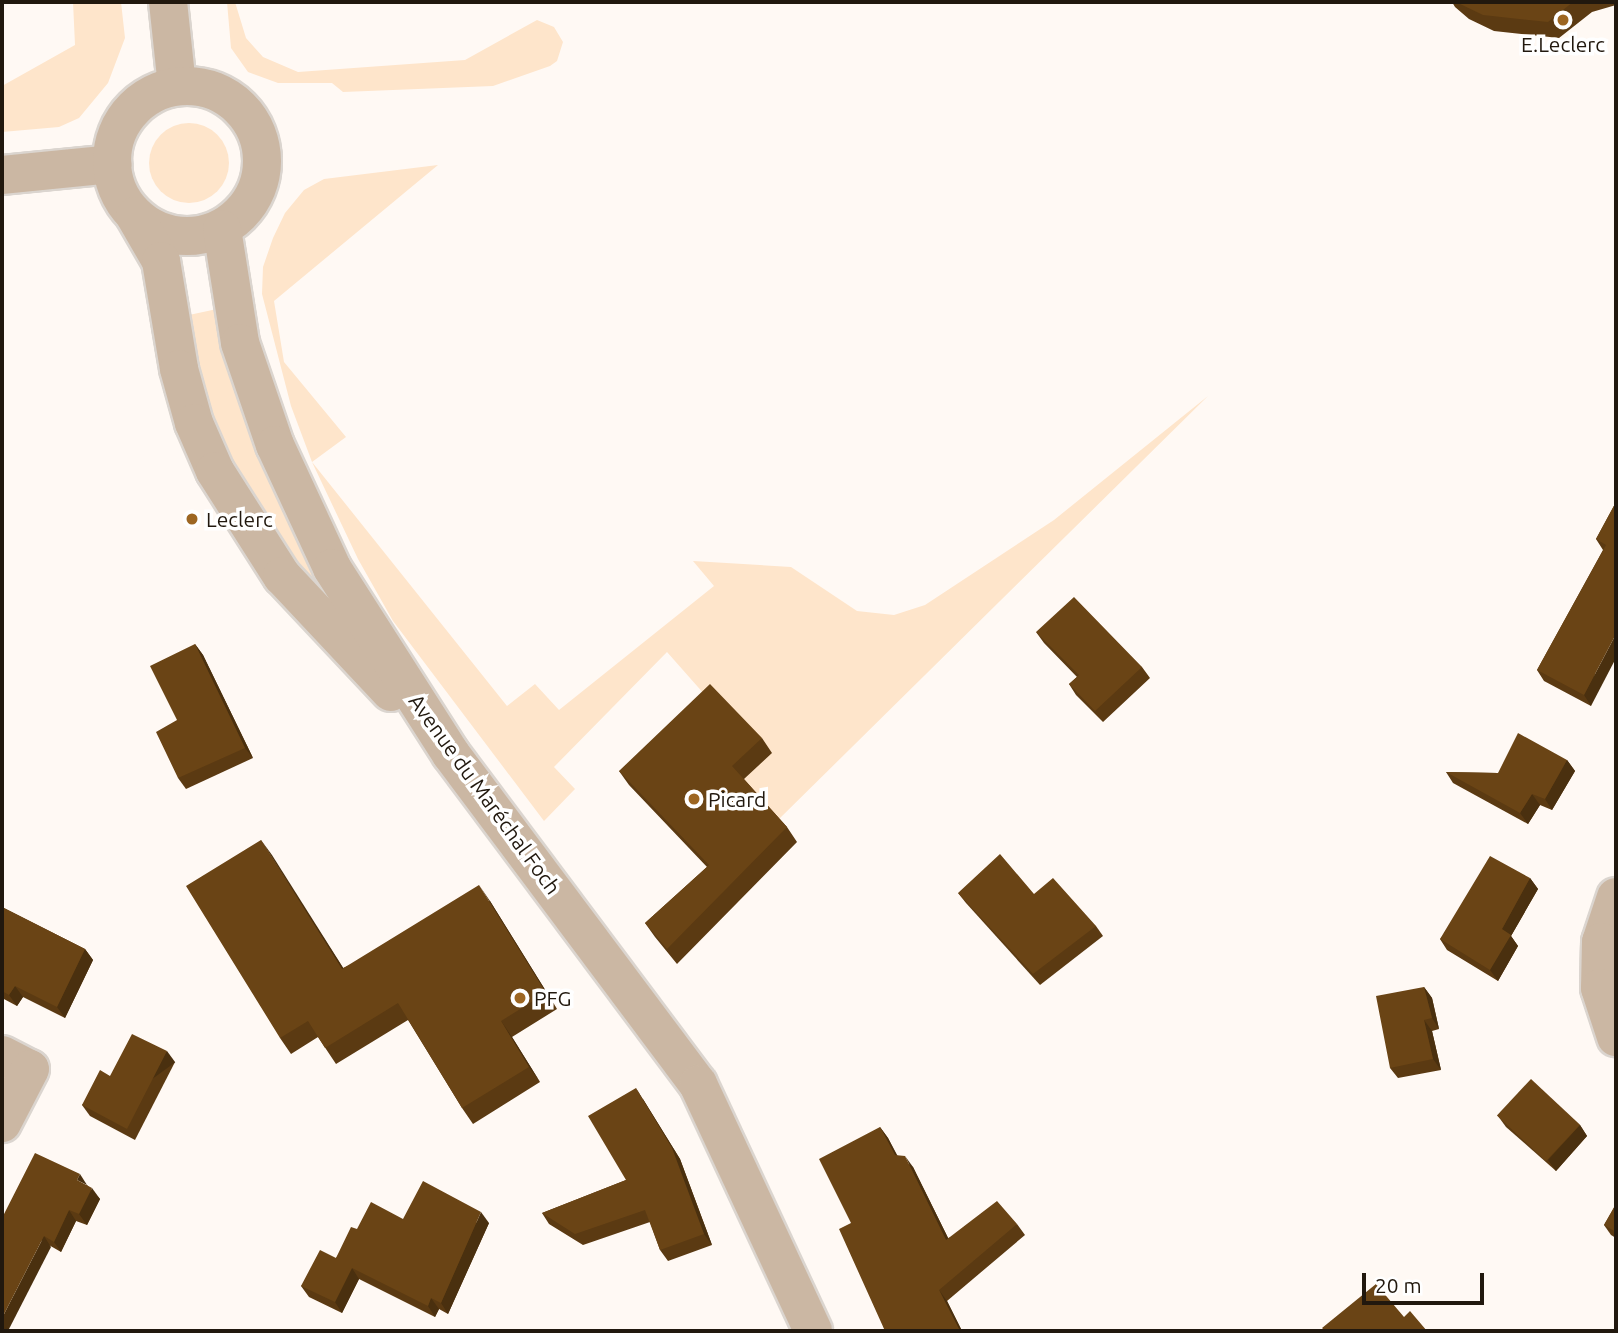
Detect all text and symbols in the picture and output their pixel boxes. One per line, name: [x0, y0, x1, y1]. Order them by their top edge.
marker: E.Leclerc: [1555, 12, 1571, 28]
place label: E.Leclerc: [1521, 31, 1605, 57]
place label: Leclerc: [206, 506, 273, 532]
marker: Leclerc: [184, 511, 200, 527]
street label: Avenue du Maréchal Foch: [404, 689, 566, 899]
place label: Picard: [708, 786, 766, 812]
marker: Picard: [686, 791, 702, 807]
place label: PFG: [534, 985, 572, 1011]
marker: PFG: [512, 990, 528, 1006]
scale bar: [1366, 1260, 1488, 1304]
text: 20 m: [1375, 1273, 1422, 1297]

